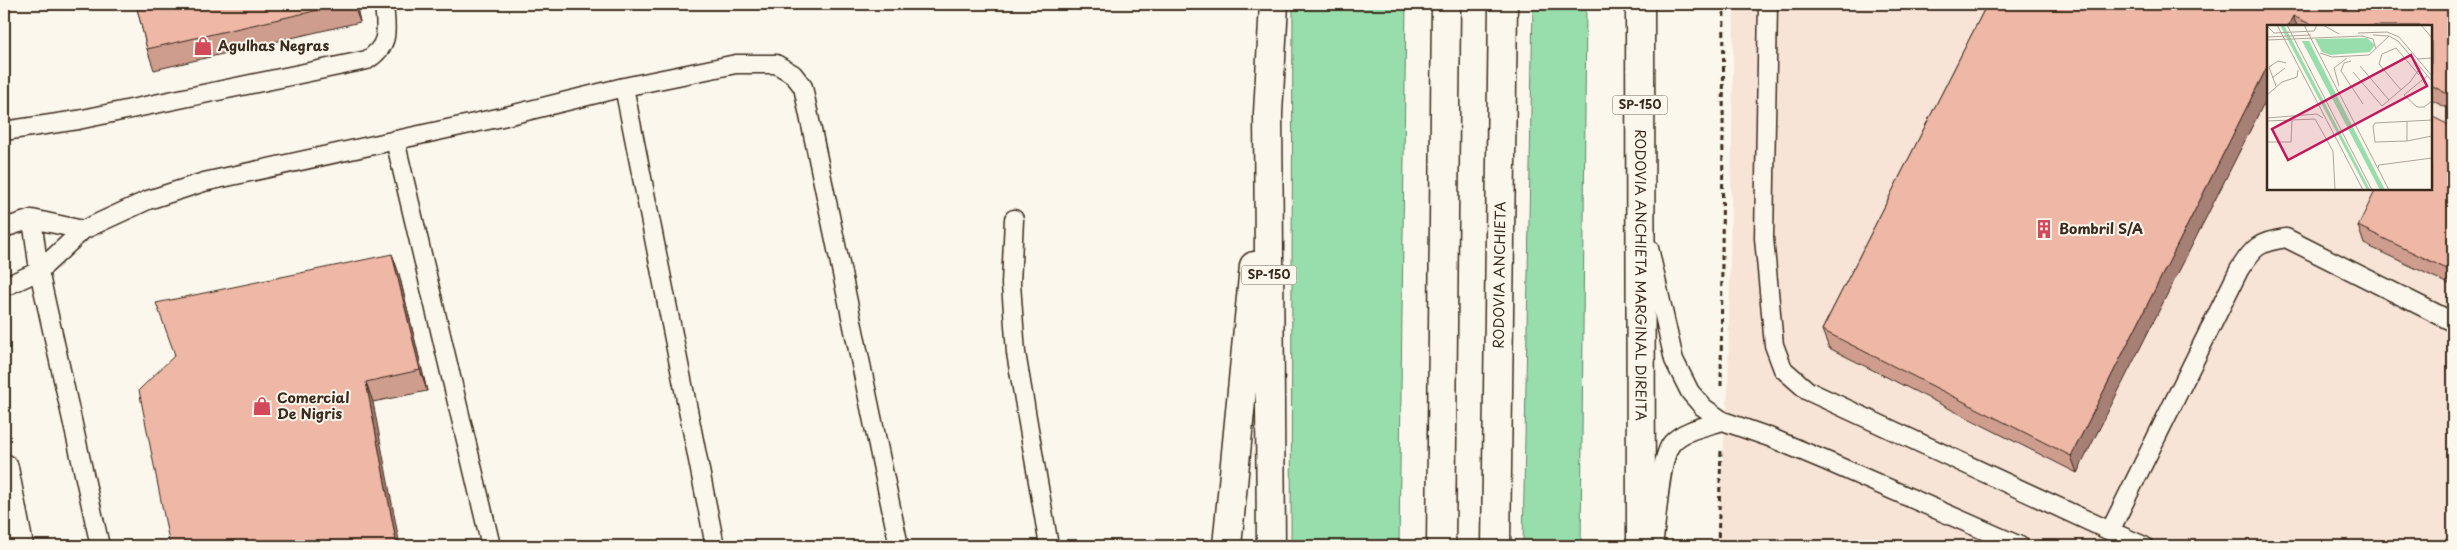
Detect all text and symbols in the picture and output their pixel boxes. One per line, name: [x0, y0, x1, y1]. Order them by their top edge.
inset map: [2267, 25, 2432, 190]
shop icon: Agulhas Negras: [192, 35, 214, 57]
place label: Agulhas Negras: [218, 35, 329, 56]
road number: SP-150: [1612, 96, 1668, 114]
street label: RODOVIA ANCHIETA MARGINAL DIREITA: [1630, 129, 1652, 421]
street label: RODOVIA ANCHIETA: [1488, 201, 1510, 349]
building icon: Bombril S/A: [2033, 218, 2055, 240]
place label: Bombril S/A: [2059, 218, 2143, 239]
road number: SP-150: [1242, 266, 1296, 284]
place label: Comercial De Nigris: [277, 387, 349, 424]
shop icon: Comercial De Nigris: [251, 395, 273, 417]

